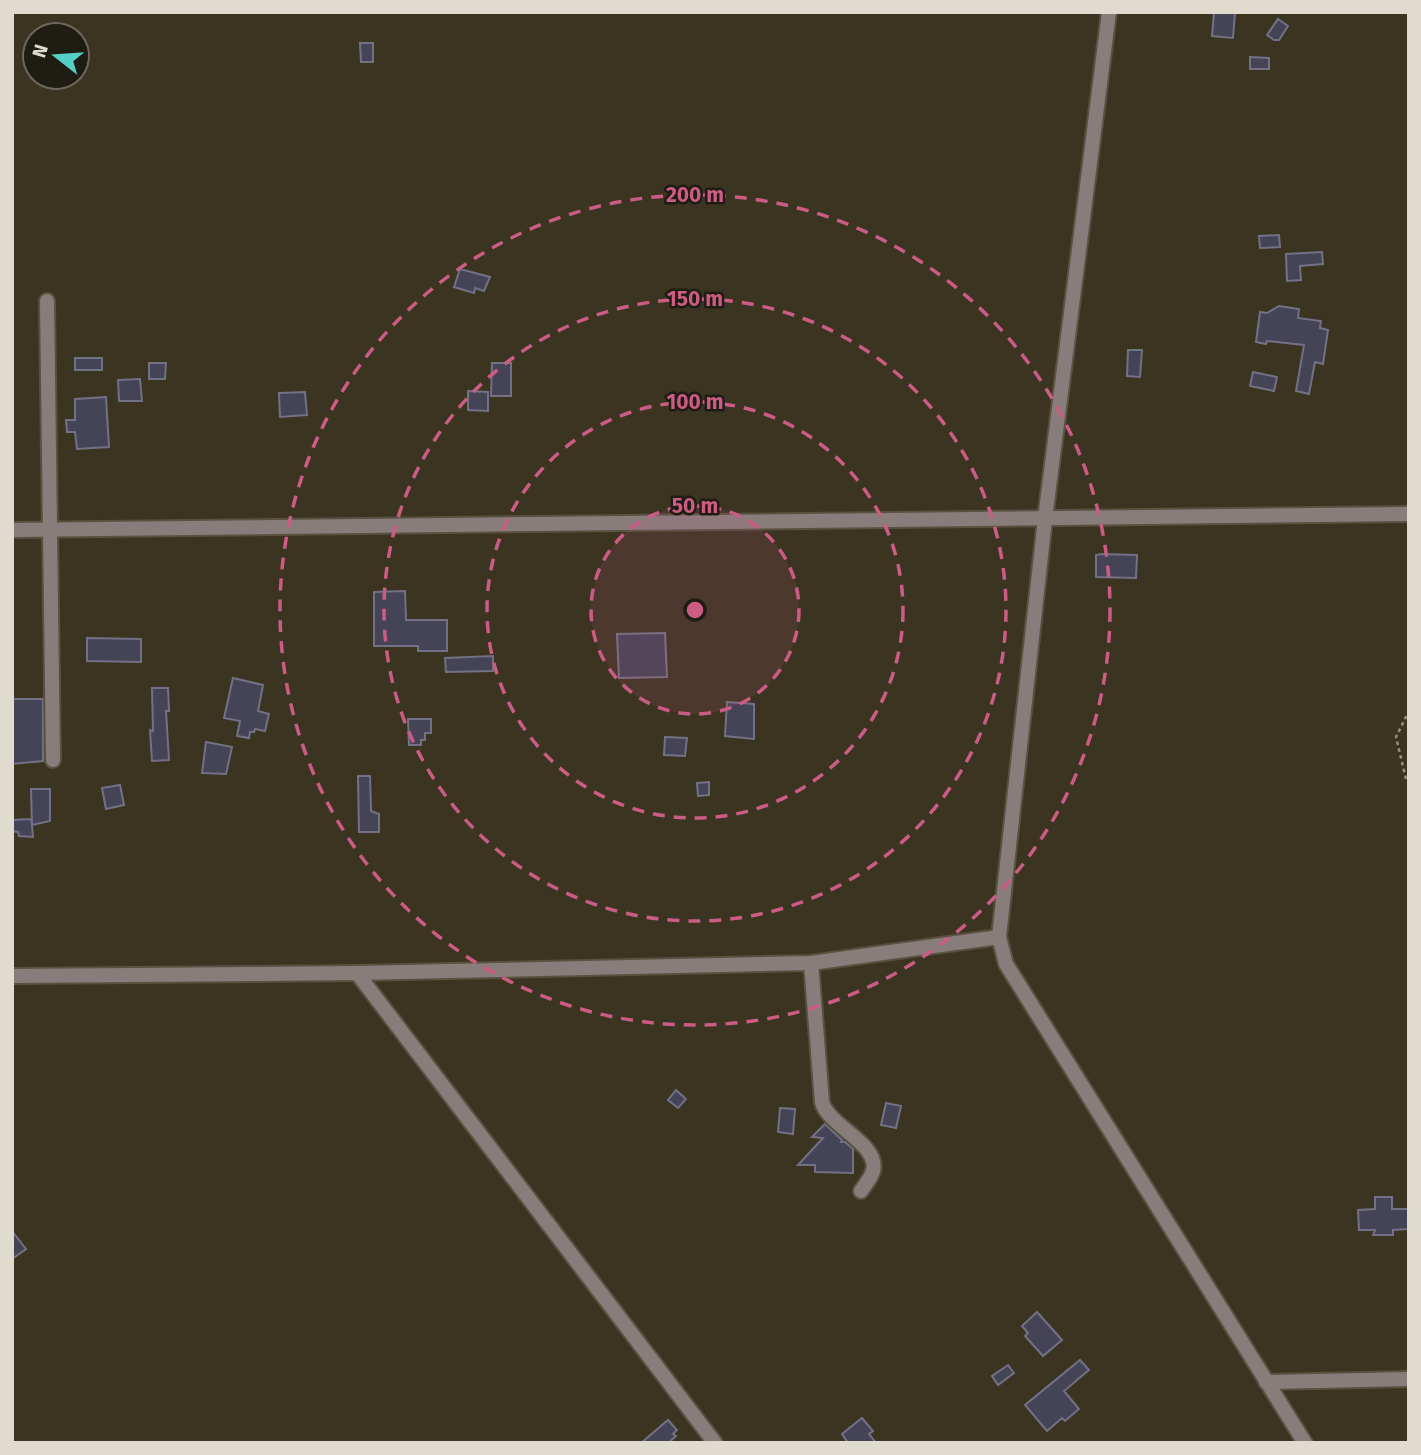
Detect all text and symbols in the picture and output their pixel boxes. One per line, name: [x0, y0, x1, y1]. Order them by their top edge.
north arrow: [21, 21, 91, 91]
text: N: [27, 42, 53, 61]
text: 200 m: [666, 182, 724, 208]
text: 150 m: [667, 286, 723, 312]
text: 100 m: [666, 389, 724, 415]
text: 50 m: [672, 493, 718, 519]
centre of rings: [683, 598, 707, 622]

